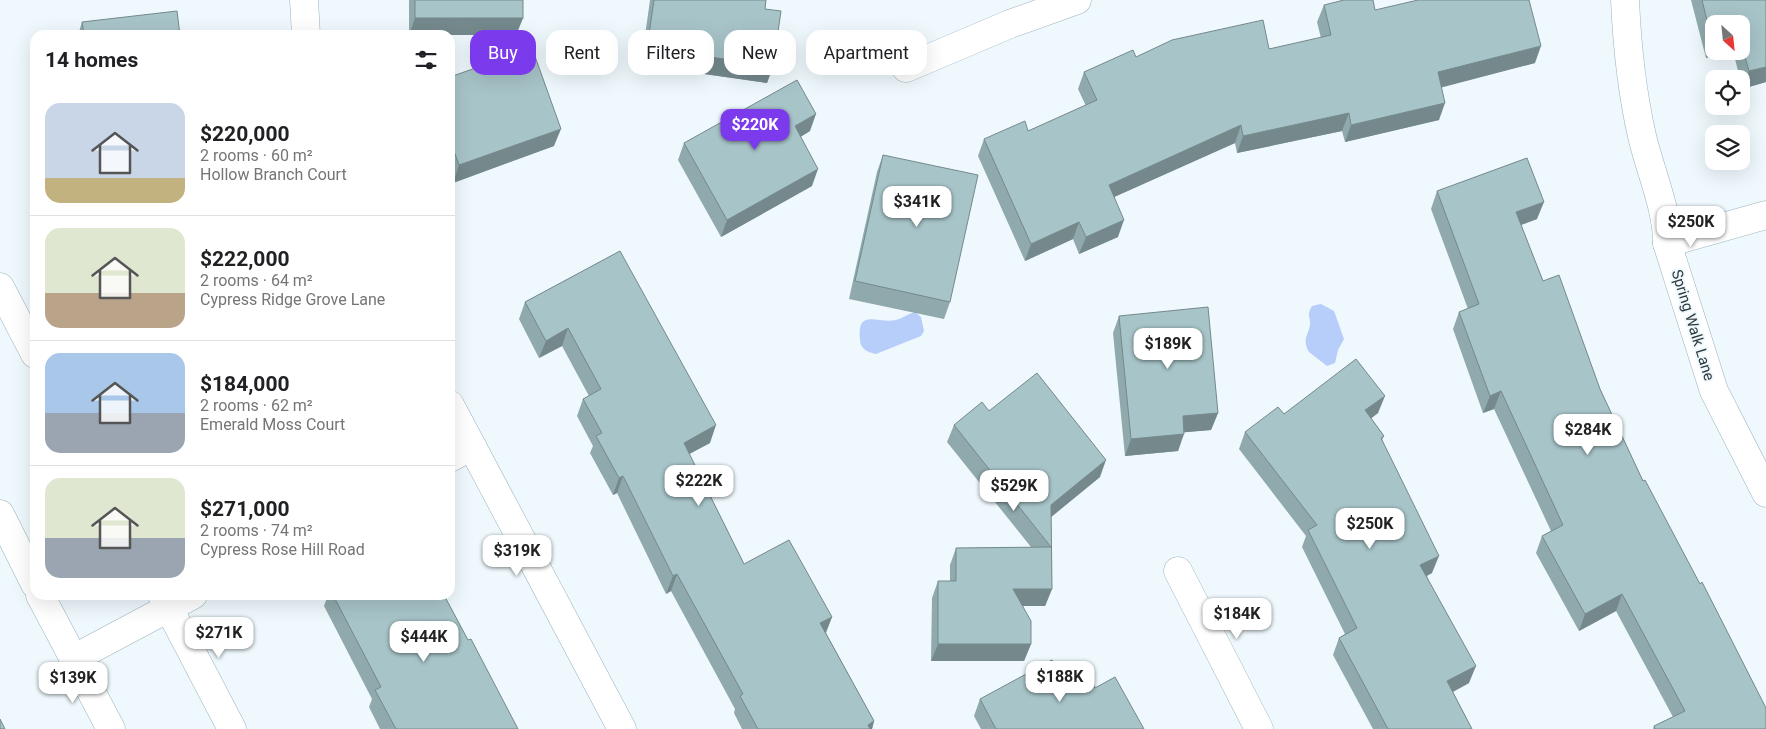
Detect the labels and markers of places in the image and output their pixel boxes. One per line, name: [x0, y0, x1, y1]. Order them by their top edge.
pin: $220K: [720, 108, 790, 151]
pin: $341K: [882, 186, 952, 228]
pin: $250K: [1656, 206, 1726, 248]
pin: $189K: [1133, 328, 1203, 370]
pin: $284K: [1553, 414, 1623, 456]
pin: $222K: [664, 464, 734, 507]
pin: $529K: [979, 470, 1049, 512]
pin: $250K: [1335, 508, 1405, 550]
pin: $319K: [482, 534, 552, 577]
pin: $184K: [1202, 598, 1272, 640]
pin: $271K: [184, 616, 254, 659]
pin: $444K: [389, 620, 459, 663]
pin: $188K: [1025, 660, 1095, 703]
pin: $139K: [38, 662, 108, 704]

